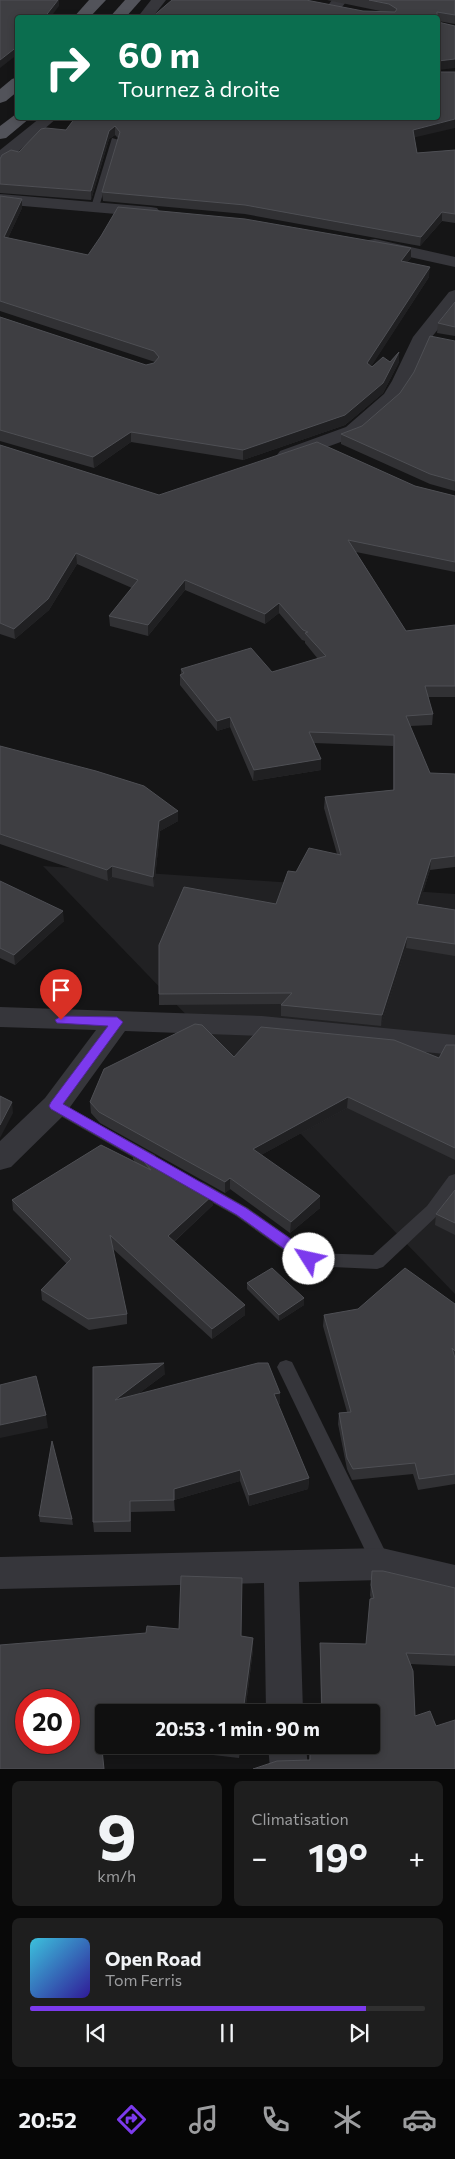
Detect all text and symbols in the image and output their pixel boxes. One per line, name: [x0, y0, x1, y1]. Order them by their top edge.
text: 60 m: [118, 32, 200, 75]
icon: right: [35, 35, 100, 100]
text: Tournez à droite: [118, 75, 280, 102]
pin: [40, 969, 82, 1020]
icon: arrive: [47, 976, 75, 1004]
position arrow: [282, 1232, 334, 1284]
speed limit sign: 20: [15, 1689, 80, 1754]
text: 20:53 · 1 min · 90 m: [155, 1717, 320, 1740]
text: 9: [97, 1794, 137, 1873]
text: Climatisation: [252, 1809, 349, 1828]
text: 19°: [308, 1833, 368, 1880]
text: −: [252, 1840, 267, 1874]
text: +: [409, 1840, 425, 1874]
text: km/h: [97, 1866, 136, 1885]
text: Open Road: [105, 1947, 201, 1970]
text: Tom Ferris: [105, 1970, 182, 1989]
icon: previous: [82, 2019, 110, 2047]
icon: pause: [213, 2019, 241, 2047]
icon: next: [345, 2019, 373, 2047]
icon: directions: [114, 2102, 149, 2137]
icon: music: [186, 2102, 221, 2137]
icon: phone: [258, 2102, 293, 2137]
icon: climate: [330, 2102, 365, 2137]
icon: car: [402, 2102, 437, 2137]
text: 20:52: [18, 2106, 77, 2133]

